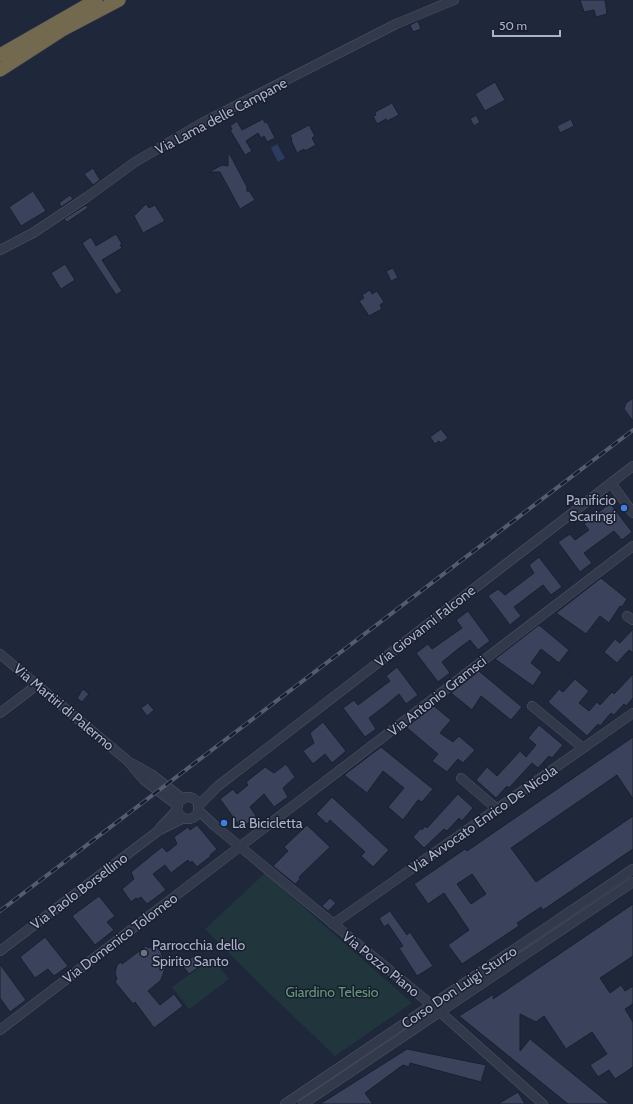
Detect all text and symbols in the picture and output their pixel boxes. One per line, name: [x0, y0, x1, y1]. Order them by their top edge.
scale bar: [493, 12, 560, 38]
text: 50 m: [499, 18, 527, 33]
street label: Via Lama delle Campane: [152, 74, 290, 158]
place label: Panificio Scaringi: [566, 491, 616, 525]
marker: Panificio Scaringi: [619, 503, 629, 513]
street label: Via Giovanni Falcone: [371, 581, 479, 671]
street label: Via Antonio Gramsci: [384, 652, 490, 740]
street label: Via Martiri di Palermo: [10, 660, 118, 755]
street label: Via Avvocato Enrico De Nicola: [405, 761, 561, 877]
place label: La Bicicletta: [232, 814, 303, 832]
marker: La Bicicletta: [219, 818, 229, 828]
street label: Via Paolo Borsellino: [27, 848, 131, 933]
street label: Via Domenico Tolomeo: [59, 889, 181, 987]
street label: Via Pozzo Piano: [339, 927, 424, 1001]
place label: Parrocchia dello Spirito Santo: [152, 936, 245, 970]
street label: Corso Don Luigi Sturzo: [398, 942, 520, 1032]
marker: Parrocchia dello Spirito Santo: [139, 948, 149, 958]
park label: Giardino Telesio: [285, 983, 379, 1001]

